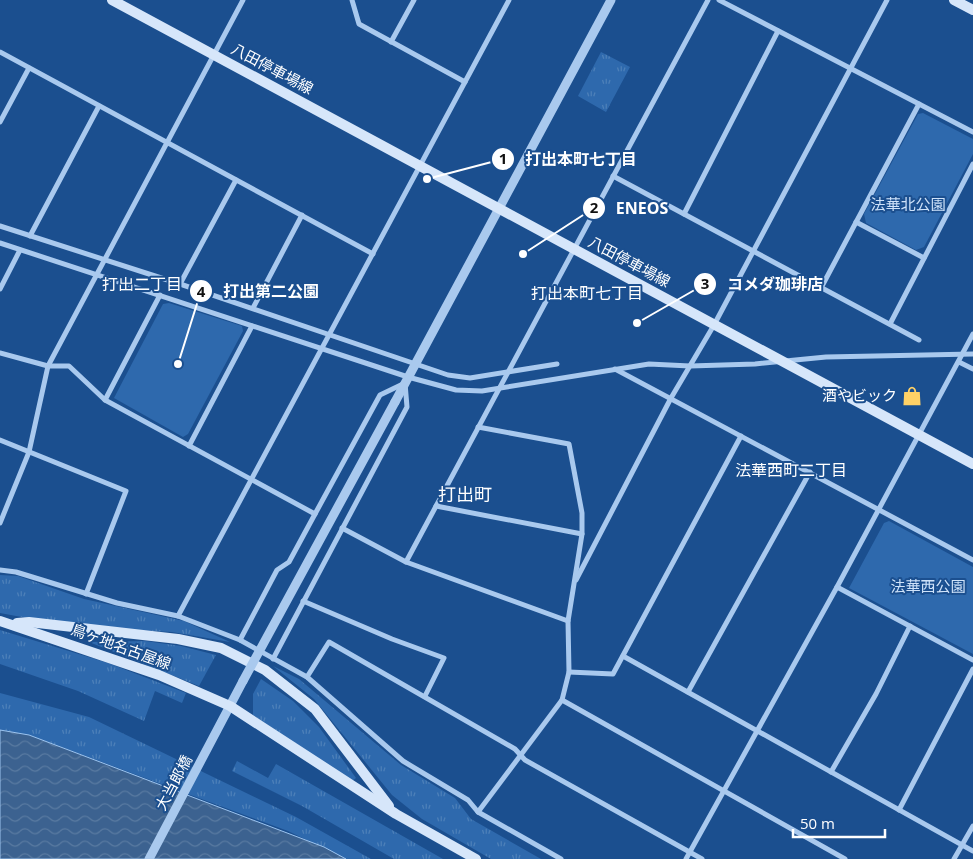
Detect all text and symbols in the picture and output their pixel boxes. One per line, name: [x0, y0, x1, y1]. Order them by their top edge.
street label: 八田停車場線: [228, 38, 317, 98]
callout: 打出本町七丁目: [490, 144, 647, 175]
text: 1: [499, 148, 507, 168]
text: 打出本町七丁目: [525, 148, 637, 170]
callout: ENEOS: [581, 193, 679, 224]
park label: 法華北公園: [870, 194, 946, 214]
text: 2: [590, 197, 599, 217]
text: ENEOS: [616, 197, 668, 219]
street label: 八田停車場線: [585, 231, 674, 291]
callout: コメダ珈琲店: [692, 269, 833, 300]
district label: 打出二丁目: [102, 273, 182, 295]
text: 3: [701, 273, 709, 293]
text: コメダ珈琲店: [727, 273, 823, 295]
callout: 打出第二公園: [188, 276, 329, 307]
text: 打出第二公園: [223, 280, 319, 302]
text: 4: [197, 281, 206, 301]
district label: 打出本町七丁目: [531, 282, 643, 304]
place label: 酒やビック: [822, 385, 897, 405]
shop icon: 酒やビック: [901, 385, 923, 407]
district label: 法華西町二丁目: [735, 459, 847, 481]
district label: 打出町: [438, 482, 492, 506]
park label: 法華西公園: [890, 576, 966, 596]
street label: 鳥ヶ地名古屋線: [69, 619, 174, 673]
street label: 大当郎橋: [150, 751, 196, 814]
scale bar: [793, 806, 886, 838]
text: 50 m: [800, 813, 835, 833]

